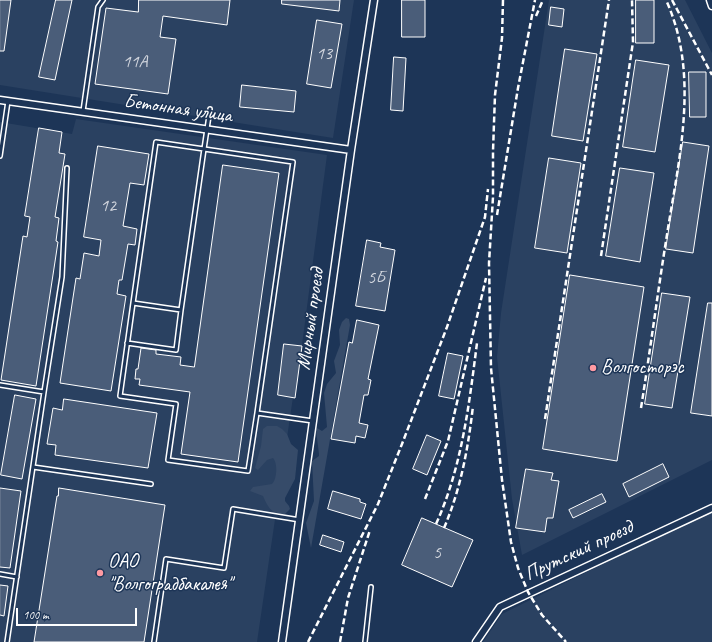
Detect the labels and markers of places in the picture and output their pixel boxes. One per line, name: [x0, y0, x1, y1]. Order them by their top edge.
place label: Волгосторэс: [601, 356, 684, 380]
marker: Волгосторэс: [588, 363, 598, 373]
place label: ОАО "Волгоградбакалея": [108, 550, 232, 597]
marker: ОАО "Волгоградбакалея": [95, 568, 105, 578]

